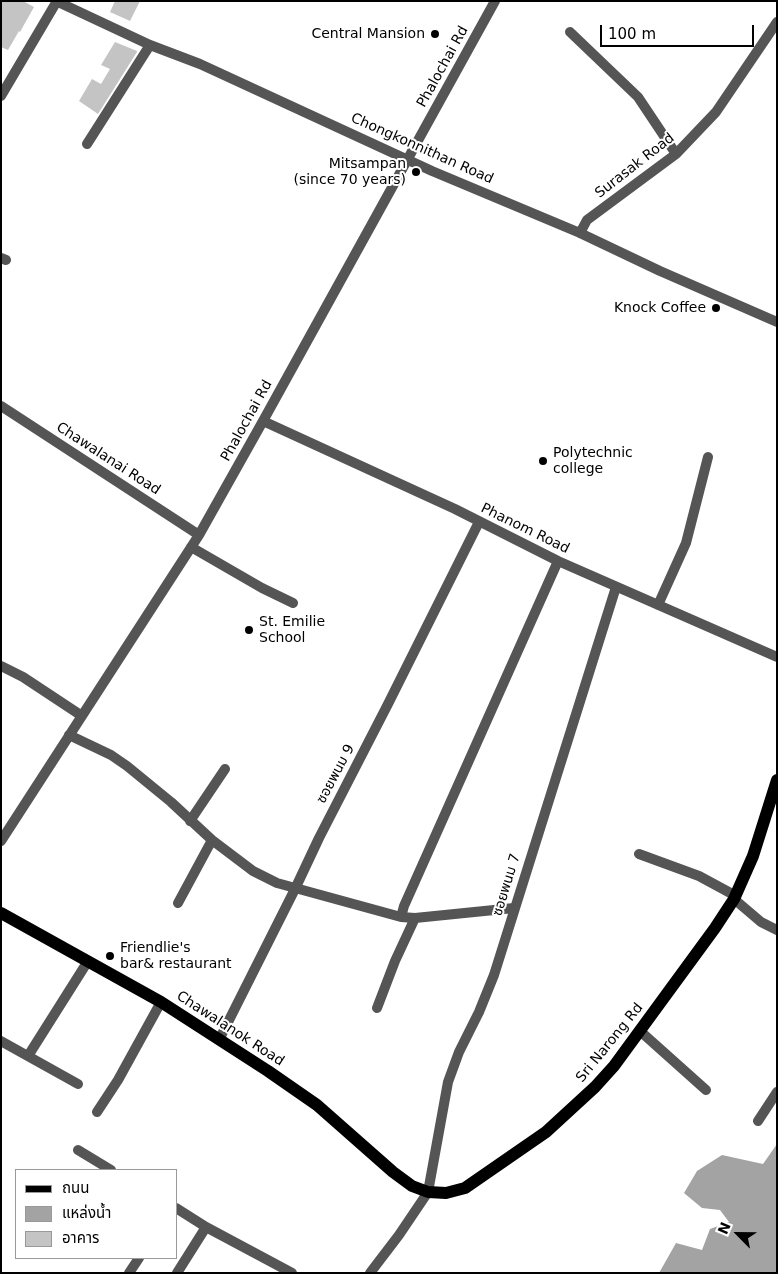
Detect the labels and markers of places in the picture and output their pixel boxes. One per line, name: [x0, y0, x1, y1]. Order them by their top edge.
place label: Central Mansion: [311, 26, 425, 42]
marker: Central Mansion: [429, 28, 441, 40]
place label: Mitsampan (since 70 years): [293, 156, 406, 188]
marker: Mitsampan (since 70 years): [410, 166, 422, 178]
place label: Knock Coffee: [614, 300, 706, 316]
marker: Knock Coffee: [710, 302, 722, 314]
place label: Polytechnic college: [553, 445, 633, 478]
marker: Polytechnic college: [537, 455, 549, 467]
place label: St. Emilie School: [259, 614, 325, 646]
marker: St. Emilie School: [243, 624, 255, 636]
place label: Friendlie's bar& restaurant: [120, 940, 232, 972]
marker: Friendlie's bar& restaurant: [104, 950, 116, 962]

